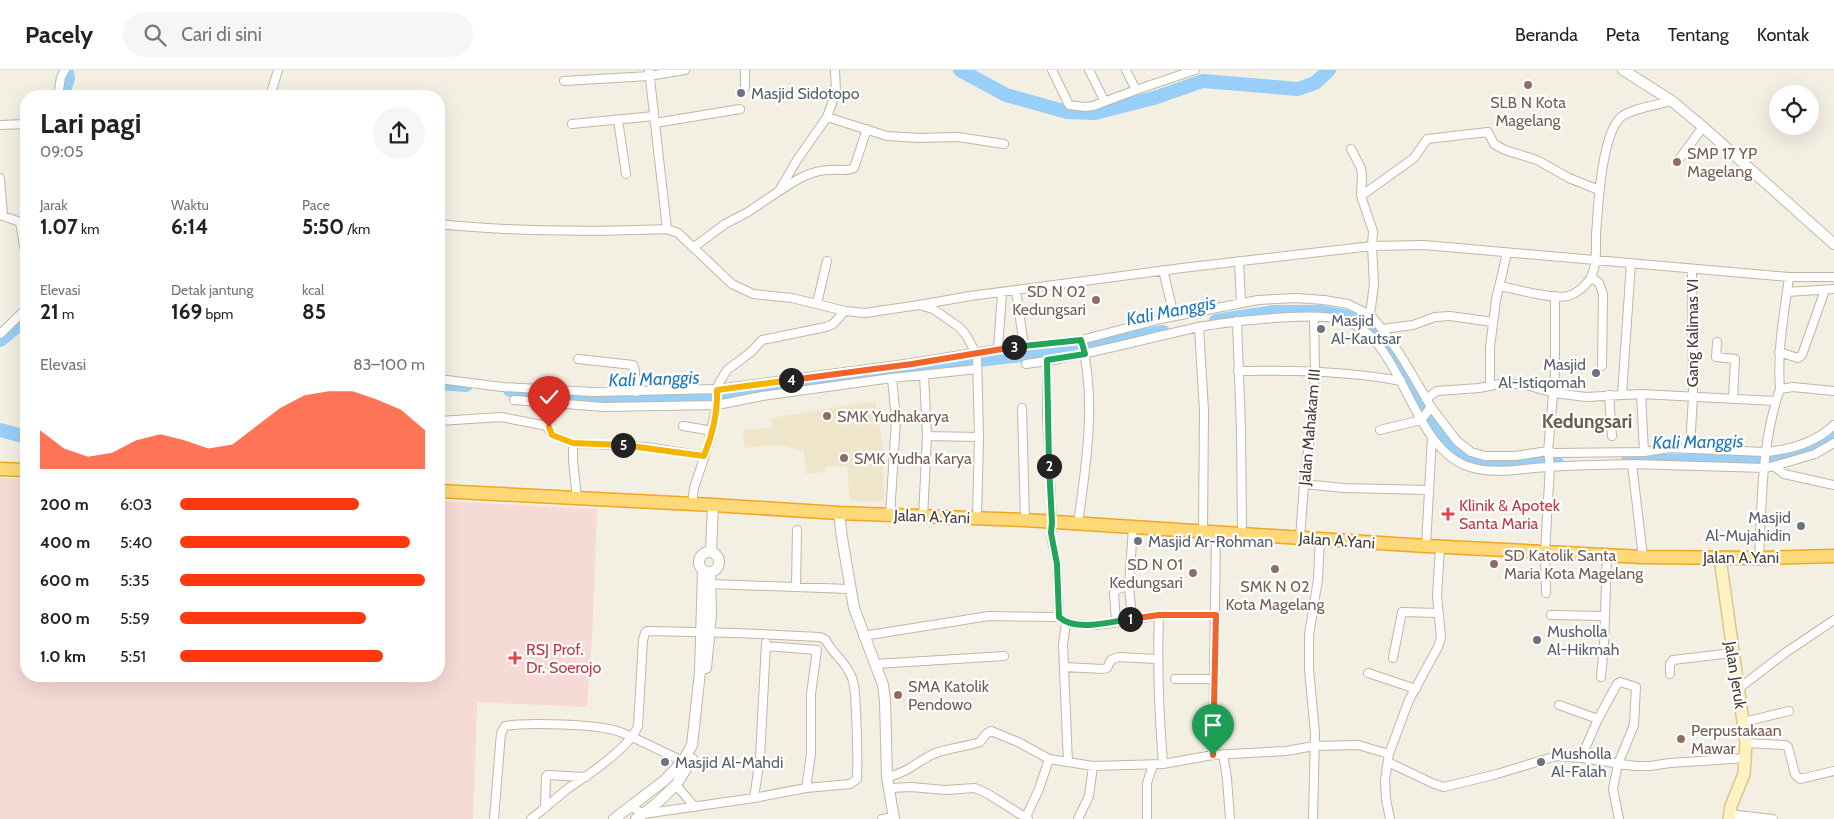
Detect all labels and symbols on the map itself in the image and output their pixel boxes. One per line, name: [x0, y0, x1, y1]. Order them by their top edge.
marker: SLB N Kota Magelang: [1522, 79, 1534, 91]
place label: Masjid Sidotopo: [751, 84, 860, 103]
marker: Masjid Sidotopo: [735, 87, 747, 99]
place label: SLB N Kota Magelang: [1490, 93, 1566, 130]
place label: SMP 17 YP Magelang: [1687, 144, 1757, 181]
marker: SMP 17 YP Magelang: [1671, 156, 1683, 168]
street label: Gang Kalimas VI: [1683, 279, 1702, 387]
place label: SD N 02 Kedungsari: [1012, 282, 1086, 319]
water label: Kali Manggis: [1124, 292, 1218, 330]
marker: SD N 02 Kedungsari: [1090, 294, 1102, 306]
place label: Masjid Al-Kautsar: [1331, 311, 1402, 348]
marker: Masjid Al-Kautsar: [1315, 323, 1327, 335]
pin: 3: [1002, 334, 1026, 360]
place label: Masjid Al-Istiqomah: [1498, 355, 1586, 392]
water label: Kali Manggis: [608, 366, 700, 392]
marker: Masjid Al-Istiqomah: [1590, 367, 1602, 379]
pin: 4: [778, 368, 804, 392]
street label: Jalan Mahakam III: [1295, 368, 1324, 487]
pin: [528, 376, 570, 427]
place label: SMK Yudhakarya: [837, 407, 949, 426]
marker: SMK Yudhakarya: [821, 410, 833, 422]
district label: Kedungsari: [1542, 410, 1632, 433]
water label: Kali Manggis: [1652, 430, 1744, 454]
pin: 5: [610, 432, 636, 458]
place label: SMK Yudha Karya: [854, 449, 972, 468]
marker: SMK Yudha Karya: [838, 452, 850, 464]
pin: 2: [1036, 454, 1062, 478]
place label: Klinik & Apotek Santa Maria: [1459, 496, 1561, 533]
street label: Jalan A.Yani: [893, 506, 970, 527]
marker: Klinik & Apotek Santa Maria: [1441, 507, 1455, 521]
place label: Masjid Al-Mujahidin: [1705, 508, 1791, 545]
marker: Masjid Al-Mujahidin: [1795, 520, 1807, 532]
street label: Jalan A.Yani: [1297, 528, 1376, 553]
place label: Masjid Ar-Rohman: [1148, 532, 1273, 551]
marker: Masjid Ar-Rohman: [1132, 535, 1144, 547]
place label: SD Katolik Santa Maria Kota Magelang: [1504, 546, 1644, 583]
street label: Jalan A.Yani: [1702, 548, 1779, 567]
place label: SD N 01 Kedungsari: [1109, 555, 1183, 592]
marker: SD Katolik Santa Maria Kota Magelang: [1488, 558, 1500, 570]
marker: SMK N 02 Kota Magelang: [1269, 563, 1281, 575]
marker: SD N 01 Kedungsari: [1187, 567, 1199, 579]
place label: SMK N 02 Kota Magelang: [1226, 577, 1326, 614]
pin: 1: [1118, 606, 1142, 632]
place label: Musholla Al-Hikmah: [1547, 622, 1619, 659]
marker: Musholla Al-Hikmah: [1531, 634, 1543, 646]
street label: Jalan Jeruk: [1721, 639, 1750, 711]
place label: RSJ Prof. Dr. Soerojo: [526, 640, 601, 677]
marker: RSJ Prof. Dr. Soerojo: [508, 651, 522, 665]
place label: SMA Katolik Pendowo: [908, 677, 990, 714]
marker: SMA Katolik Pendowo: [892, 689, 904, 701]
pin: [1192, 704, 1234, 755]
place label: Perpustakaan Mawar: [1691, 721, 1782, 758]
marker: Perpustakaan Mawar: [1675, 733, 1687, 745]
place label: Musholla Al-Falah: [1551, 744, 1612, 781]
place label: Masjid Al-Mahdi: [675, 753, 783, 772]
marker: Masjid Al-Mahdi: [659, 756, 671, 768]
marker: Musholla Al-Falah: [1535, 756, 1547, 768]

